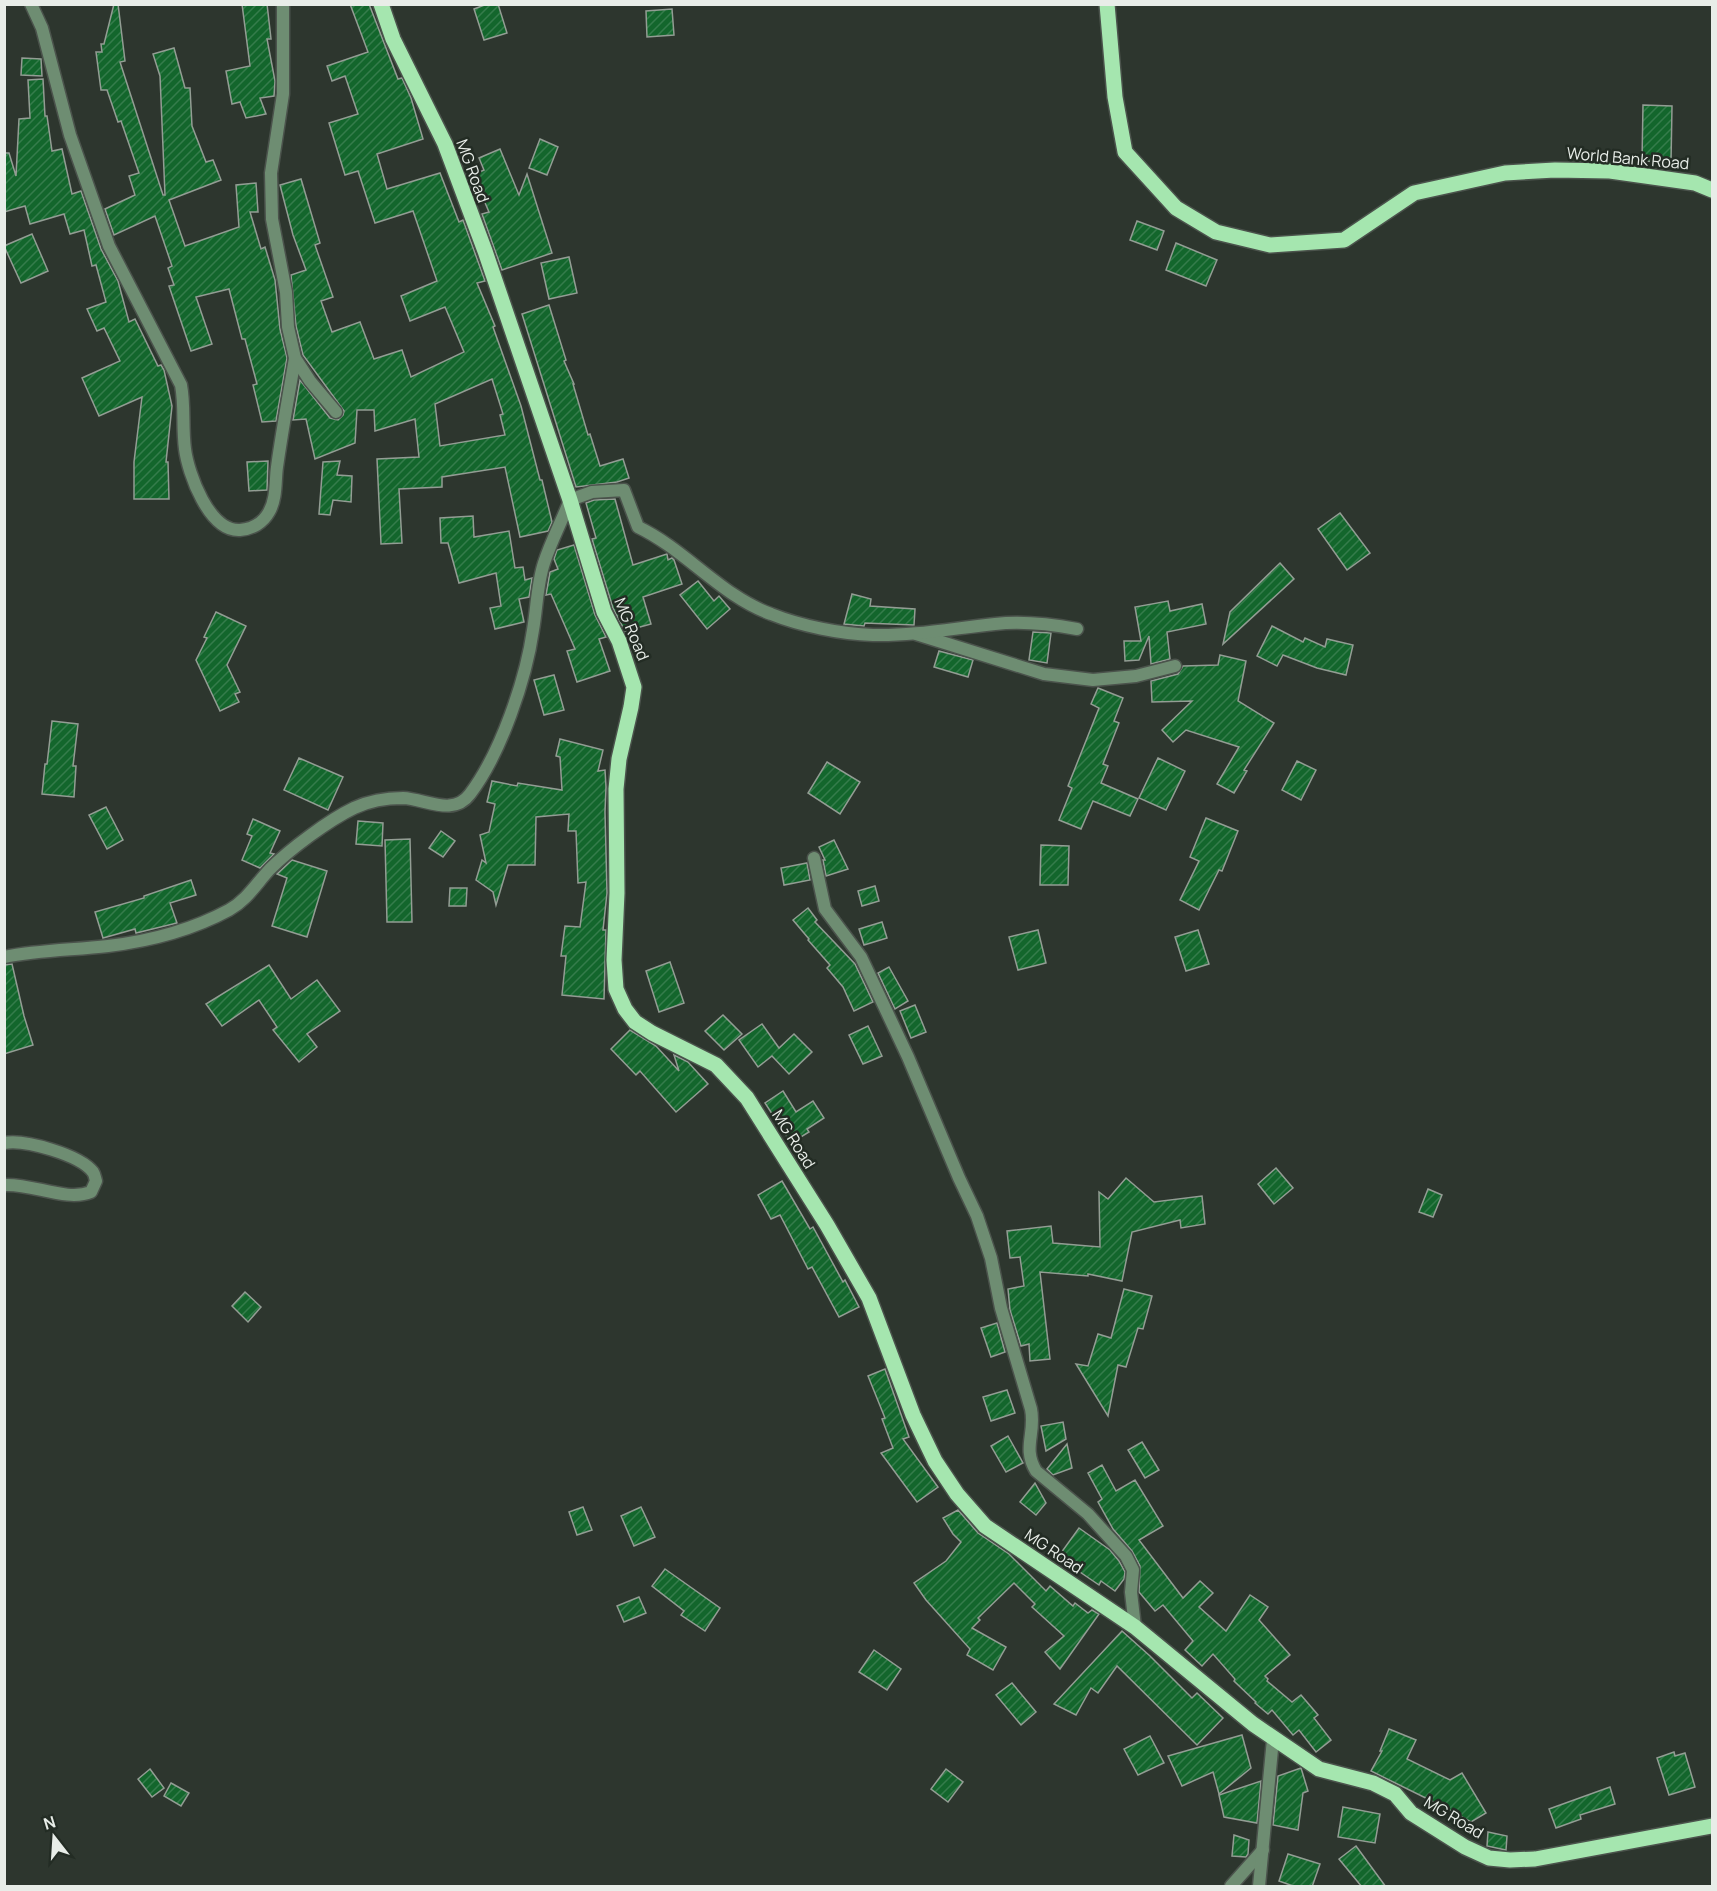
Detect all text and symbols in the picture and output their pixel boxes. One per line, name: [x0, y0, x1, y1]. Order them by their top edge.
street label: MG Road: [451, 136, 495, 206]
street label: World Bank Road: [1566, 142, 1690, 174]
street label: MG Road: [609, 594, 655, 664]
street label: MG Road: [767, 1105, 821, 1173]
street label: MG Road: [1021, 1523, 1087, 1579]
street label: MG Road: [1420, 1791, 1488, 1843]
north arrow: [24, 1807, 84, 1867]
text: N: [41, 1810, 58, 1835]

